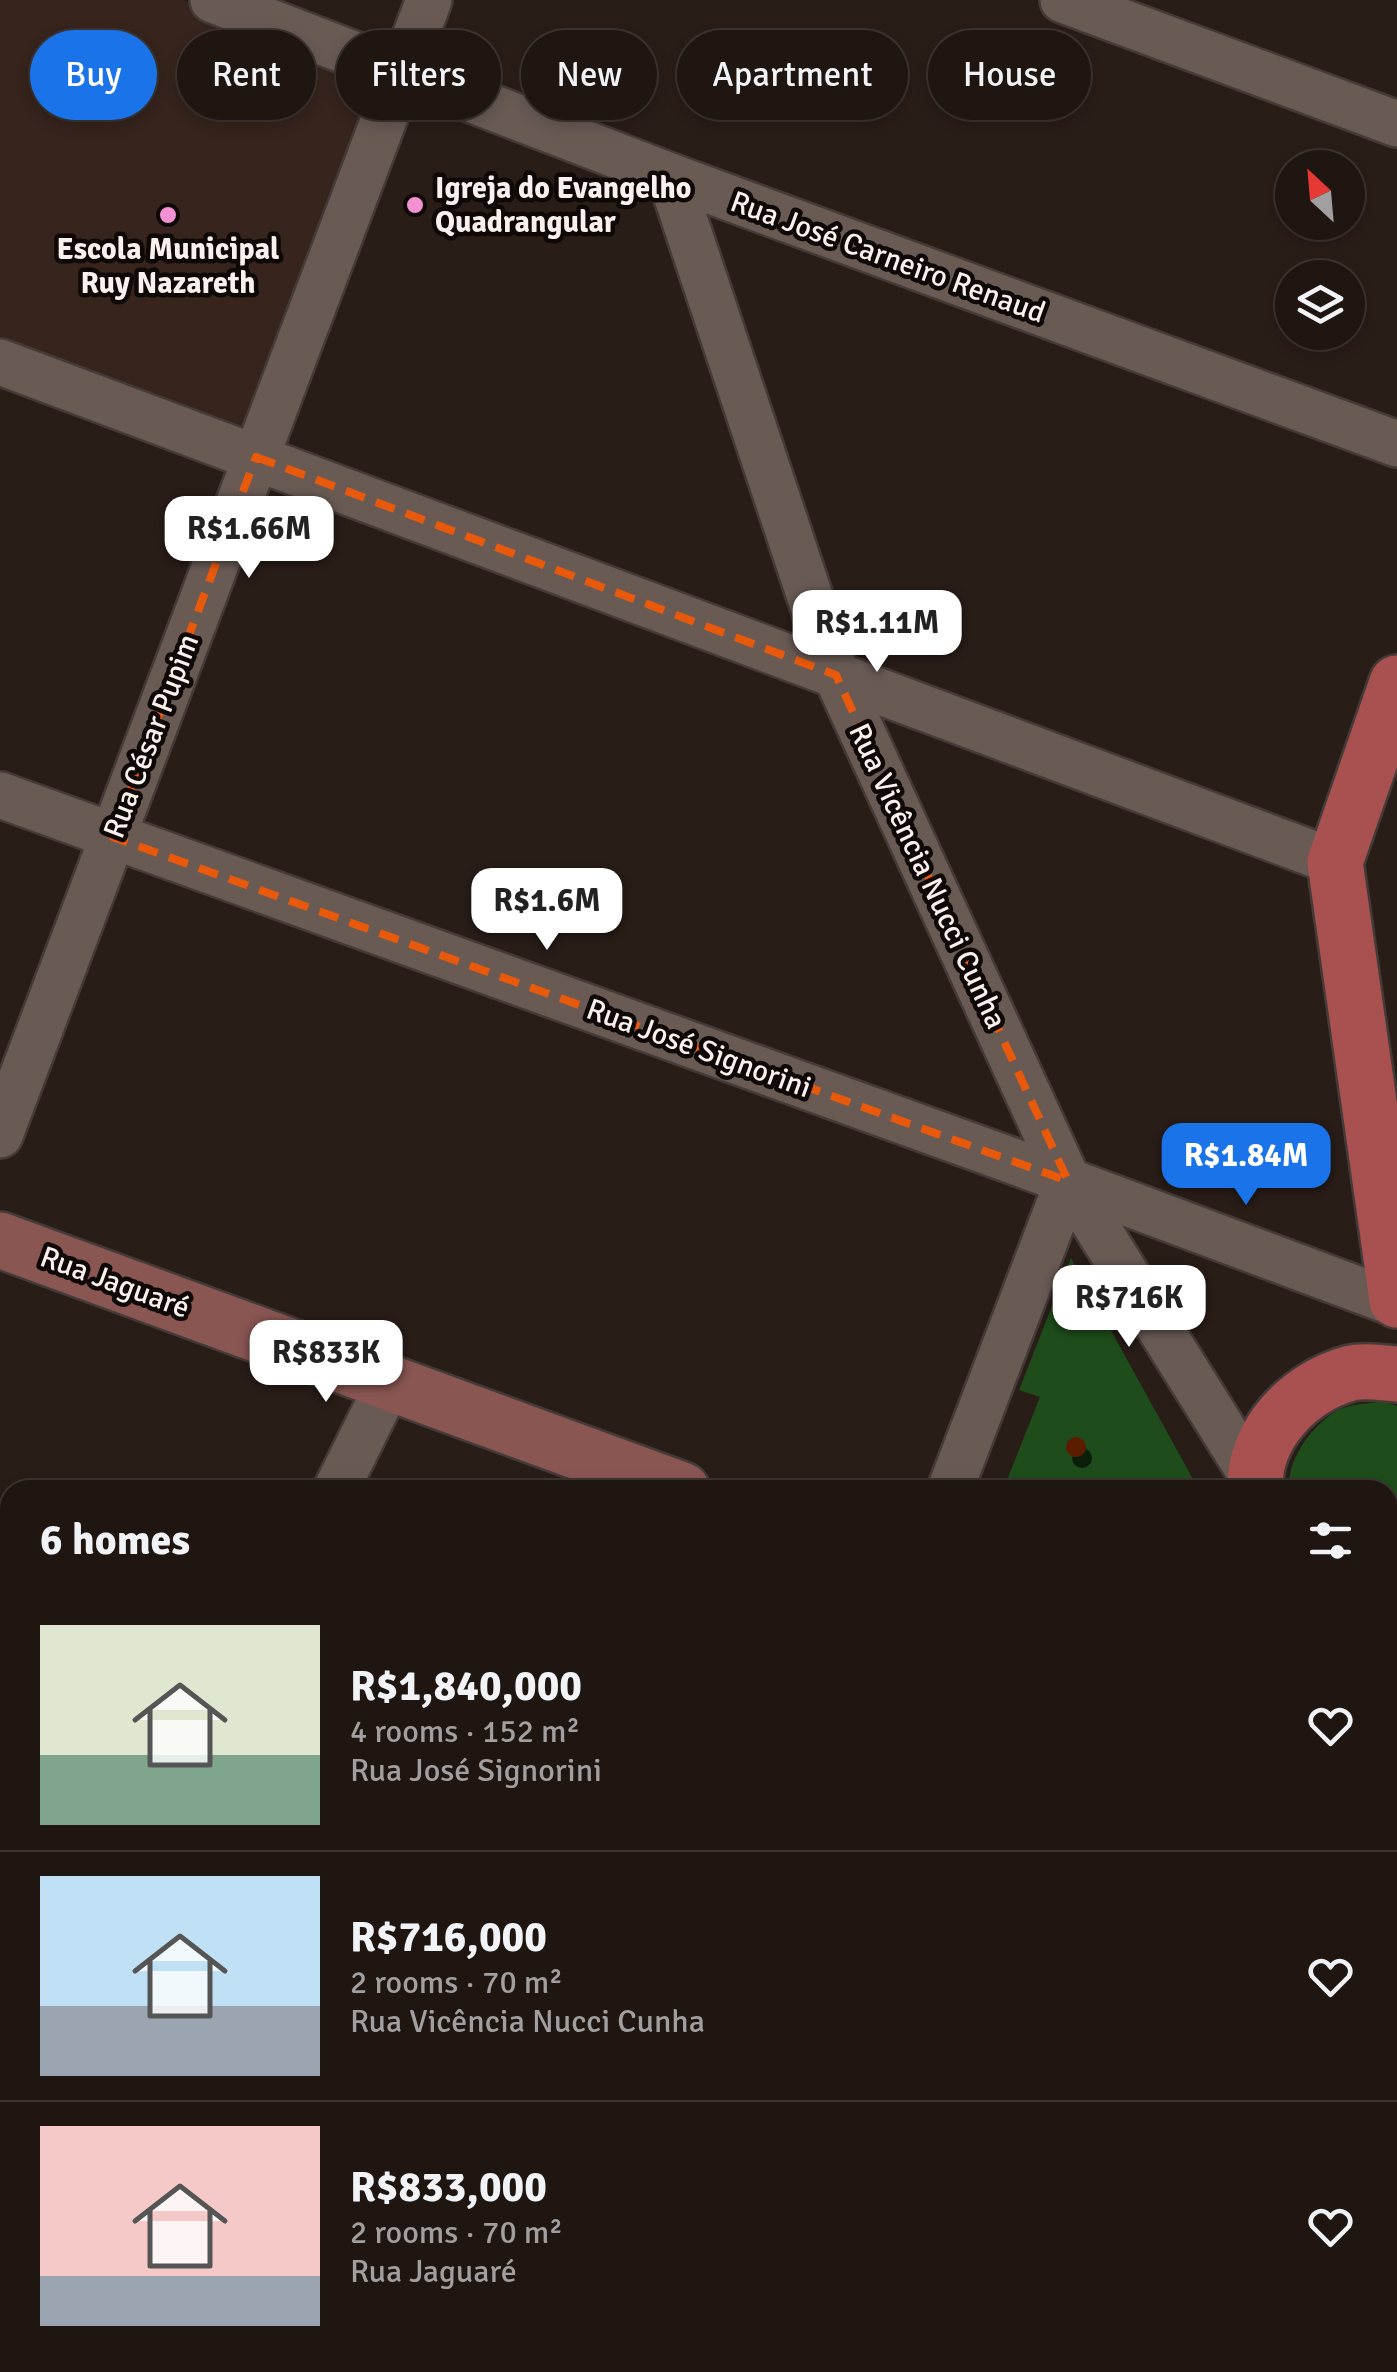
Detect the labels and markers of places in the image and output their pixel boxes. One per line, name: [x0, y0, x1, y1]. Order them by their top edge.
place label: Igreja do Evangelho Quadrangular: [435, 170, 692, 241]
marker: Igreja do Evangelho Quadrangular: [404, 194, 426, 216]
marker: Escola Municipal Ruy Nazareth: [157, 204, 179, 226]
place label: Escola Municipal Ruy Nazareth: [57, 231, 279, 302]
pin: R$1.66M: [157, 496, 341, 581]
pin: R$1.11M: [785, 590, 969, 675]
pin: R$1.6M: [466, 868, 628, 953]
pin: R$1.84M: [1154, 1123, 1338, 1208]
pin: R$716K: [1048, 1265, 1210, 1350]
pin: R$833K: [245, 1320, 407, 1405]

